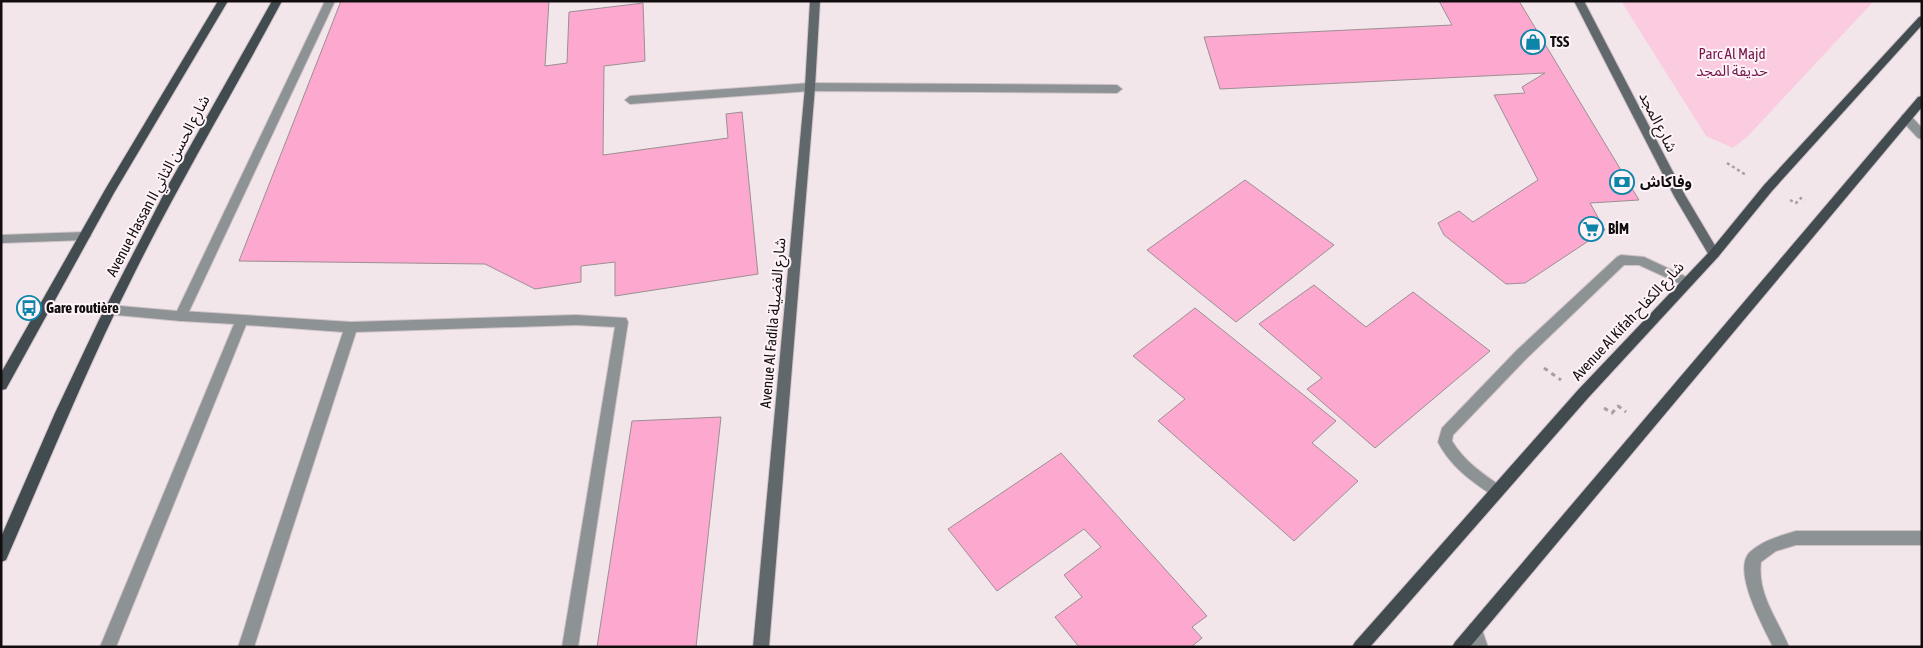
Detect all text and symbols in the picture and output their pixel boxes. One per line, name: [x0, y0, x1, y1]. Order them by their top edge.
shop icon: TSS: [1520, 29, 1546, 55]
place label: TSS: [1550, 33, 1570, 50]
park label: Parc Al Majd حديقة المجد: [1696, 45, 1768, 79]
street label: شارع المجد: [1633, 89, 1681, 157]
street label: Avenue Hassan II شارع الحسن الثاني: [103, 92, 216, 281]
bank icon: وفاكاش: [1609, 169, 1635, 195]
place label: وفاكاش: [1640, 173, 1692, 191]
supermarket icon: BİM: [1578, 216, 1604, 242]
place label: BİM: [1608, 220, 1629, 237]
street label: Avenue Al Fadila شارع الفضيلة: [757, 237, 792, 409]
street label: Avenue Al Kifah شارع الكفاح: [1568, 258, 1690, 386]
bus stop icon: Gare routière: [16, 295, 42, 321]
place label: Gare routière: [46, 299, 119, 316]

